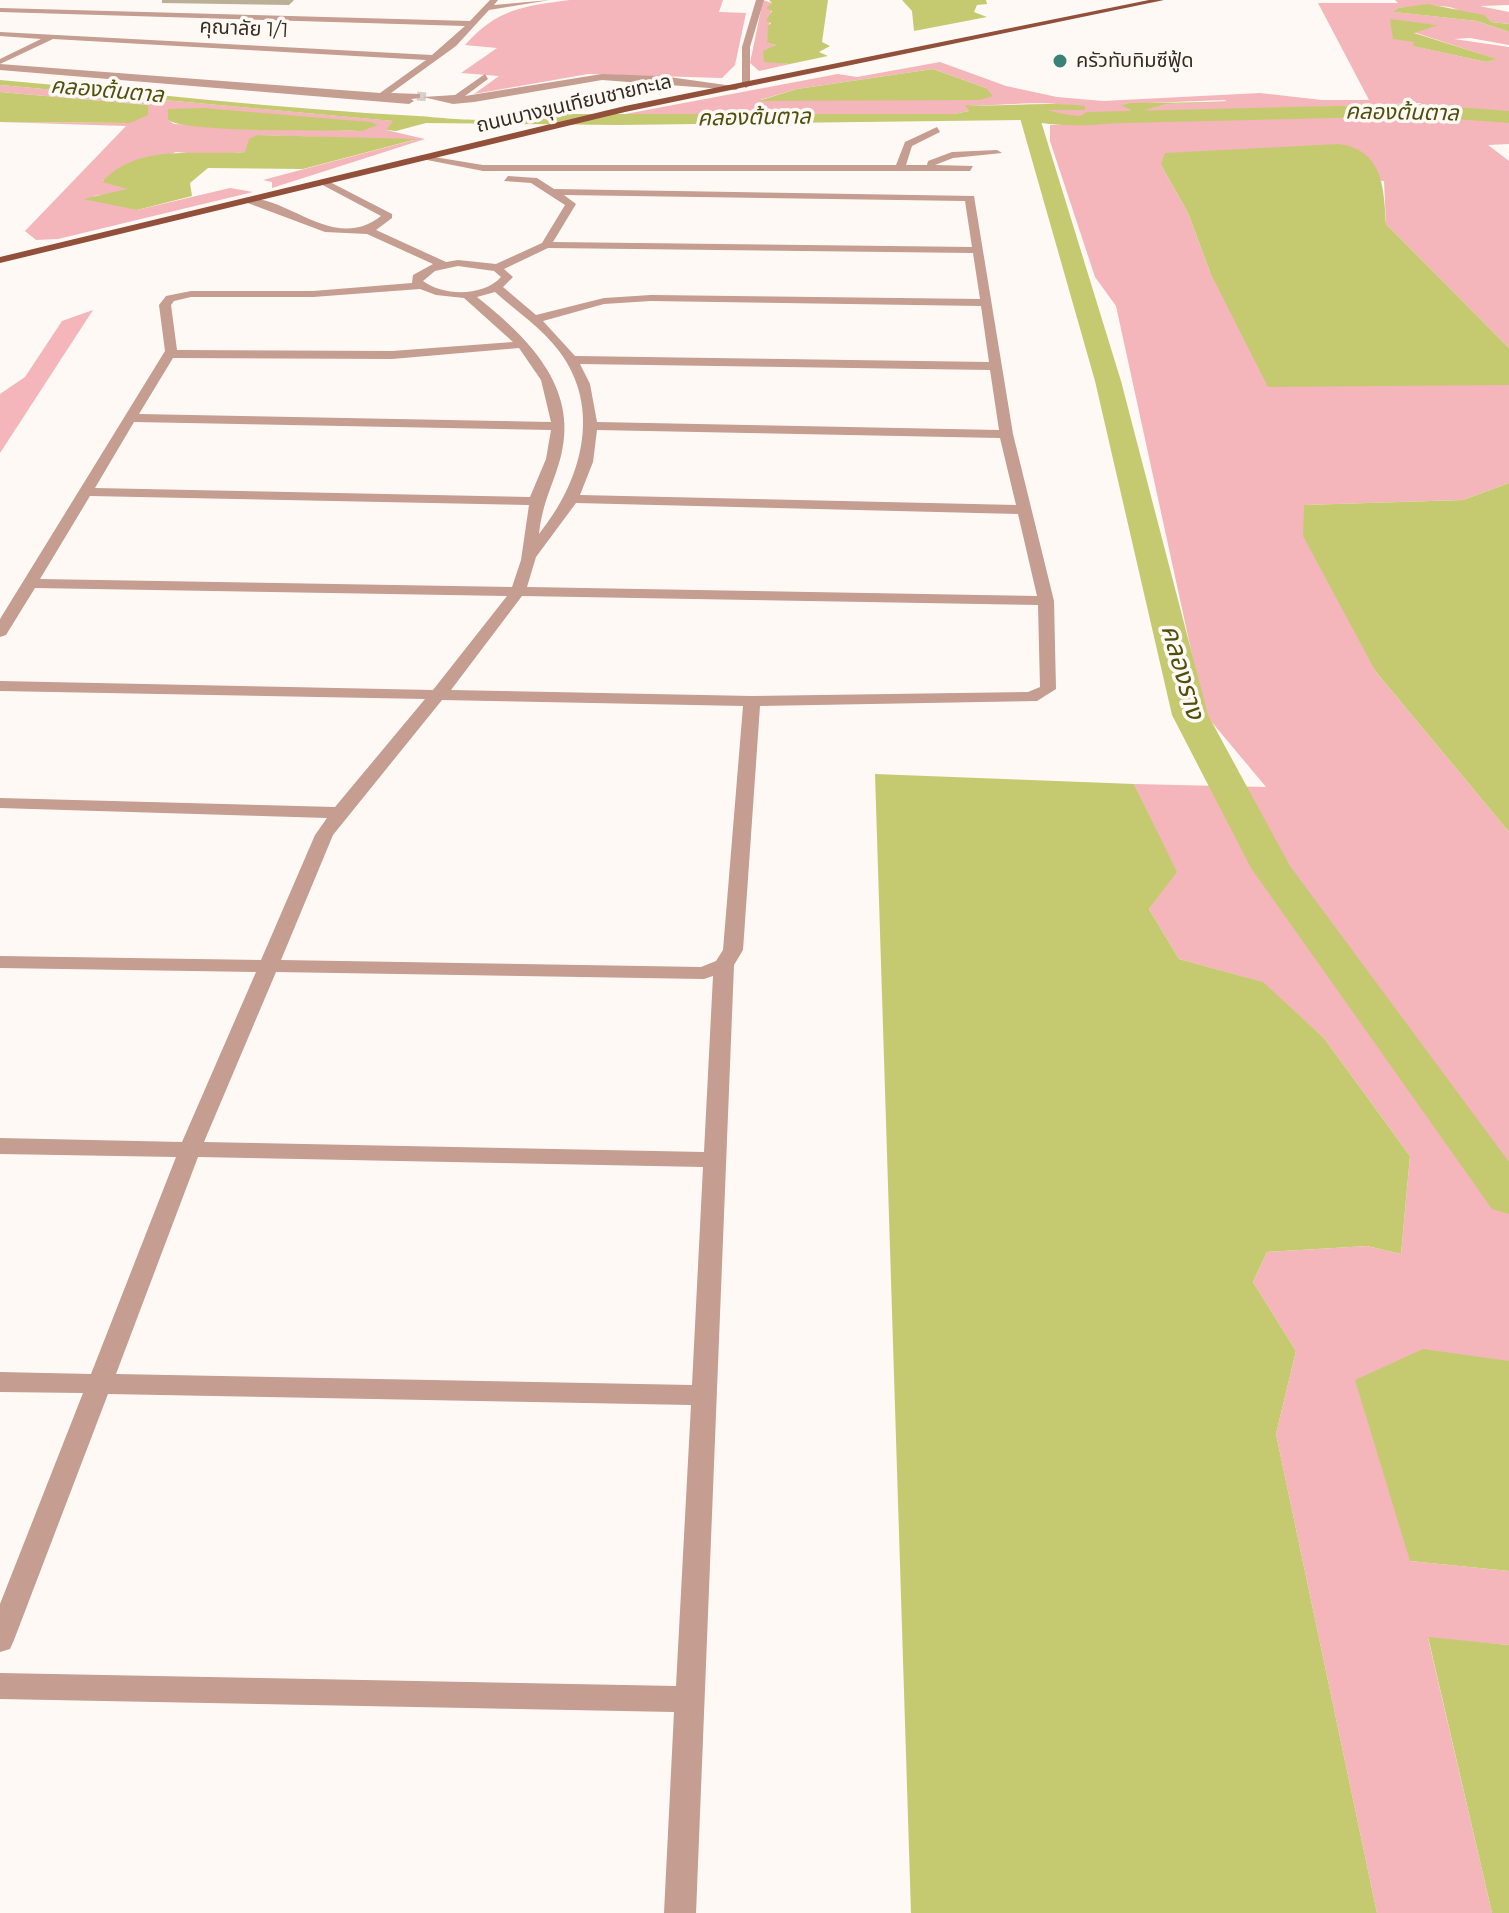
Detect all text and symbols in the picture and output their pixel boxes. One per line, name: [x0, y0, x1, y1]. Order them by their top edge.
street label: คุณาลัย 1/1: [199, 15, 289, 43]
place label: ครัวทับทิมซีฟู้ด: [1076, 49, 1194, 73]
marker: ครัวทับทิมซีฟู้ด: [1051, 52, 1069, 70]
street label: ถนนบางขุนเทียนชายทะเล: [474, 70, 674, 138]
water label: คลองต้นตาล: [49, 73, 165, 109]
water label: คลองต้นตาล: [1345, 99, 1459, 127]
water label: คลองต้นตาล: [697, 104, 811, 132]
water label: คลองราง: [1154, 621, 1210, 723]

